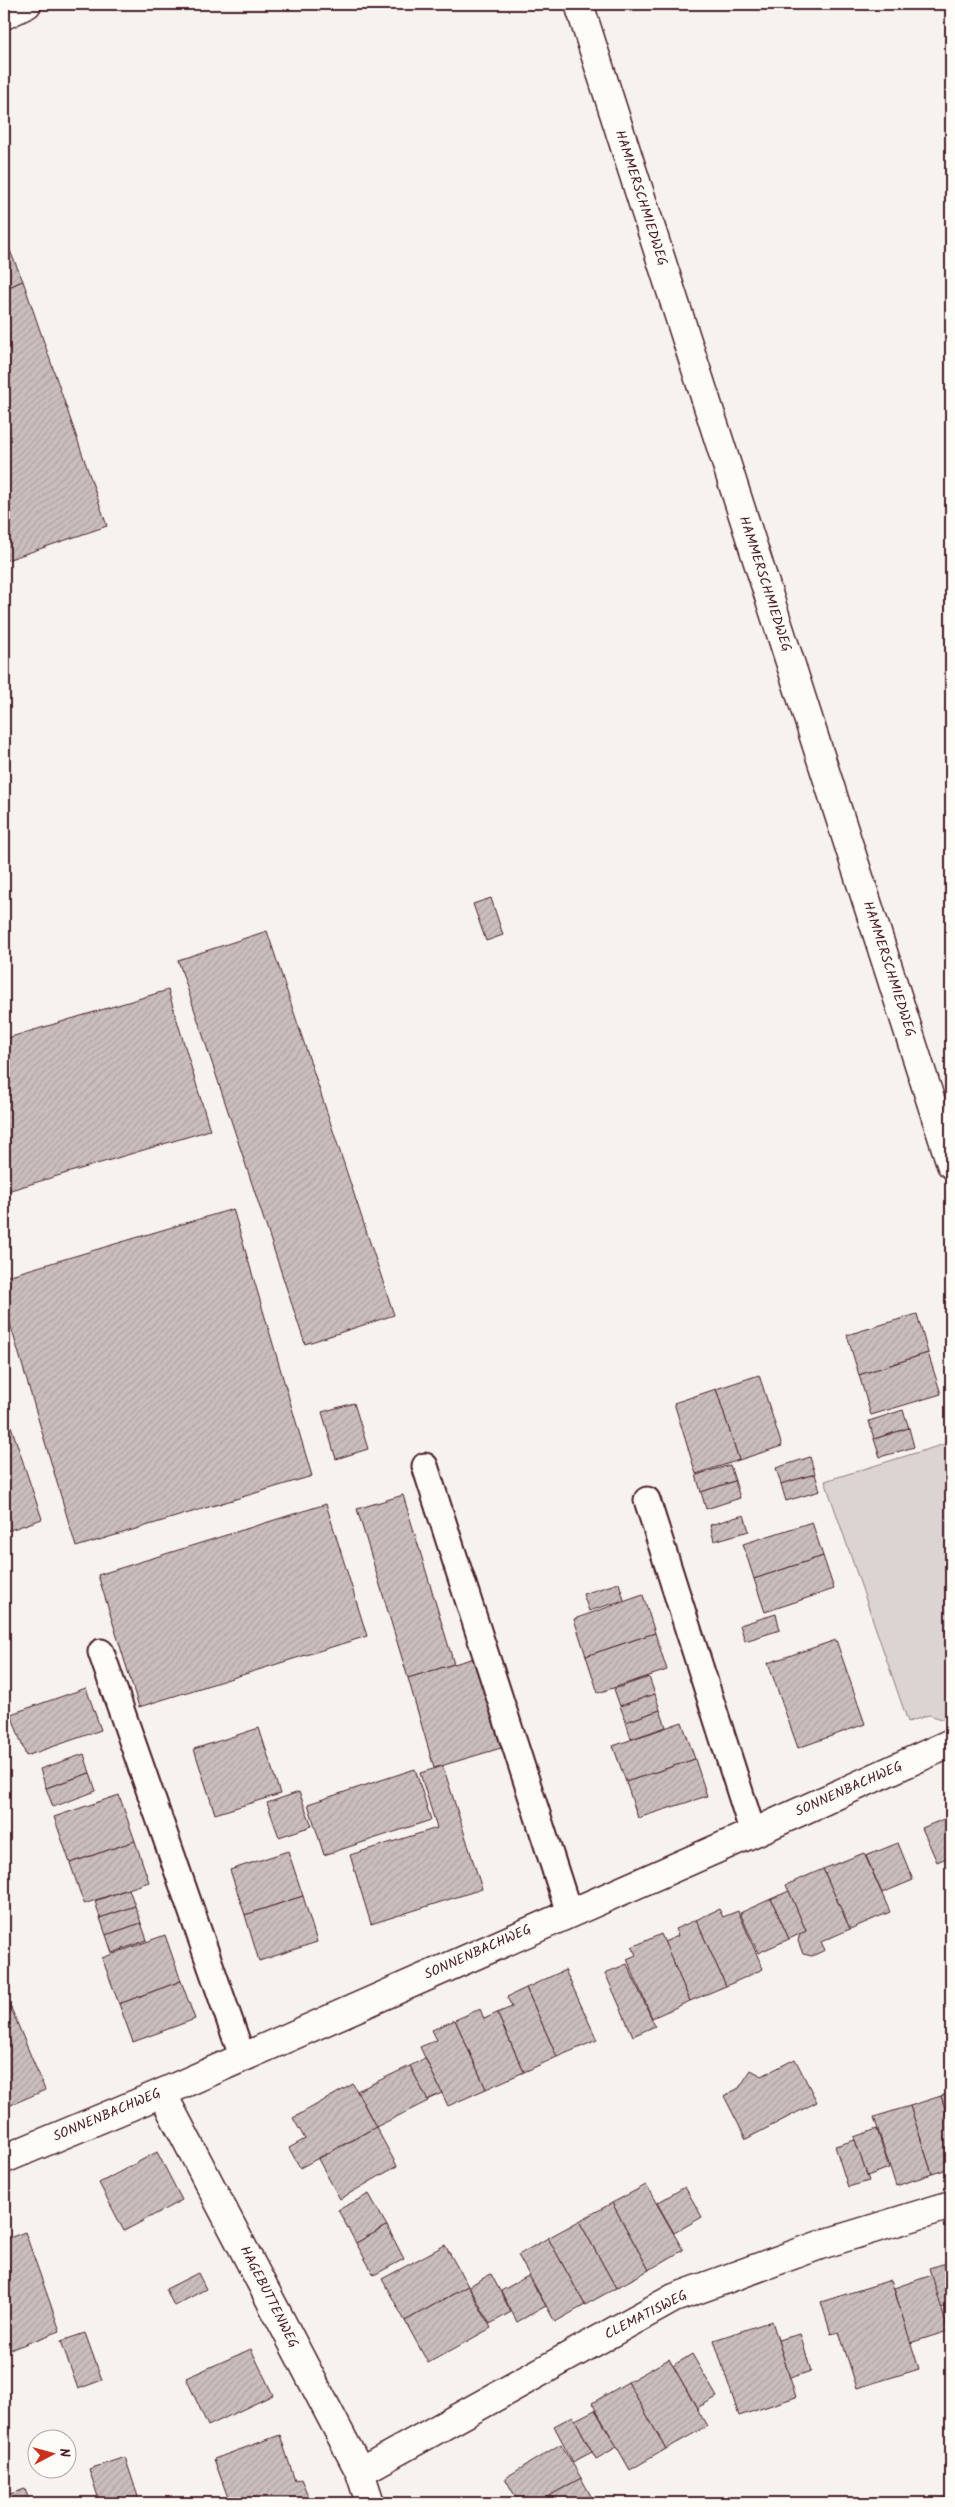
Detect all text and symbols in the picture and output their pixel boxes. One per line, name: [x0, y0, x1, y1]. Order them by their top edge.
street label: HAMMERSCHMIEDWEG: [609, 127, 673, 269]
street label: HAMMERSCHMIEDWEG: [733, 513, 797, 655]
street label: HAMMERSCHMIEDWEG: [857, 898, 921, 1040]
street label: SONNENBACHWEG: [792, 1755, 906, 1823]
street label: SONNENBACHWEG: [421, 1918, 535, 1986]
street label: SONNENBACHWEG: [50, 2082, 164, 2148]
street label: HAGEBUTTENWEG: [234, 2242, 304, 2352]
street label: CLEMATISWEG: [601, 2285, 691, 2345]
north arrow: [28, 2430, 78, 2480]
text: N: [53, 2447, 75, 2458]

